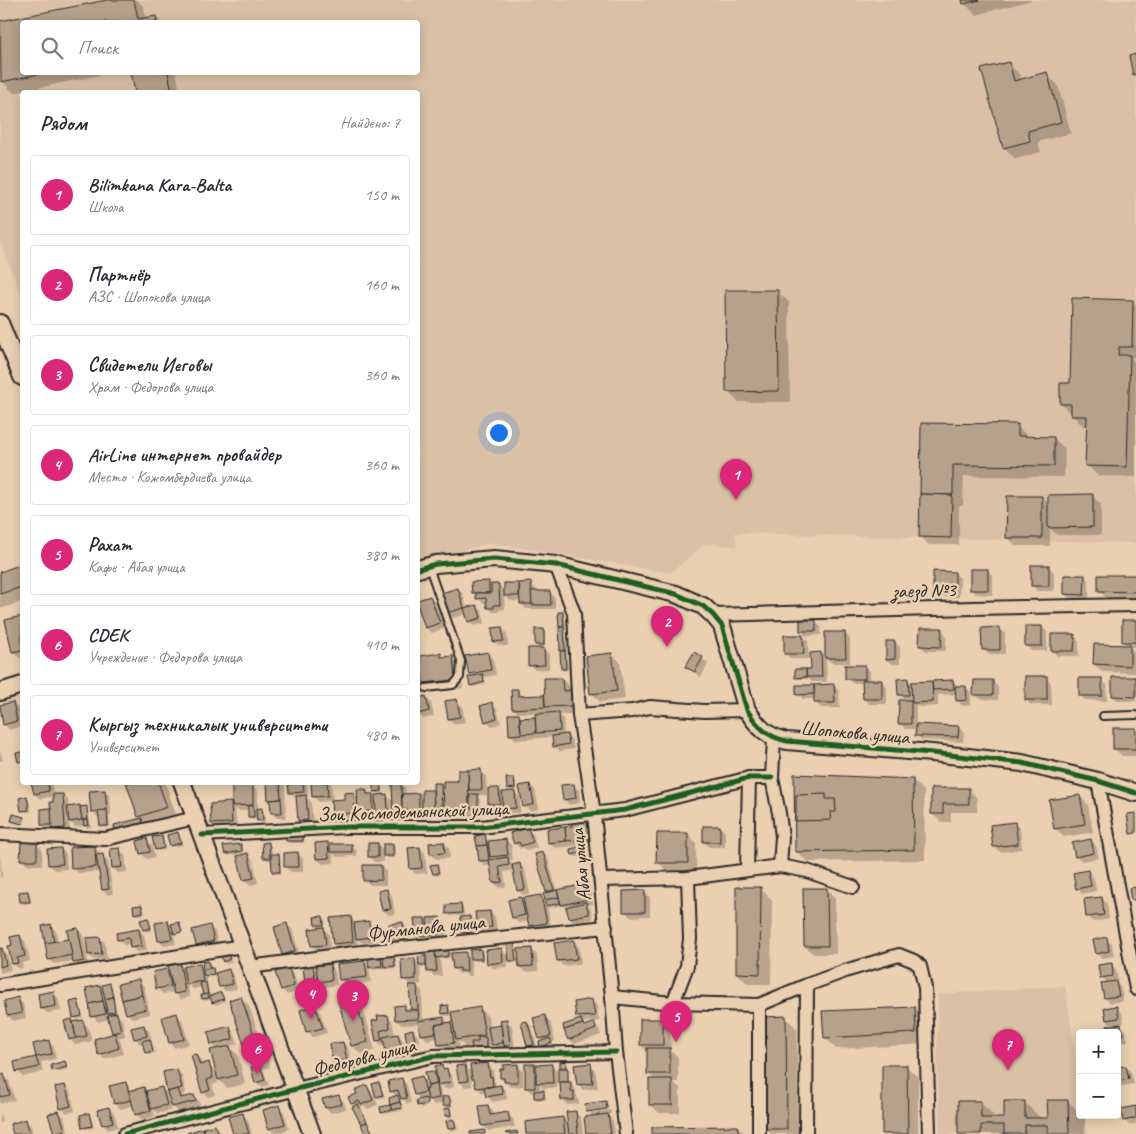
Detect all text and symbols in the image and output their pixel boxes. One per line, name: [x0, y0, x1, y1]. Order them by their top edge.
search box: [20, 20, 420, 75]
icon: search: [38, 34, 66, 62]
text: Поиск: [78, 36, 118, 60]
text: Рядом: [40, 110, 87, 136]
text: Найдено: 7: [340, 113, 400, 133]
text: Bilimkana Kara-Balta: [88, 173, 231, 197]
text: 1: [53, 185, 61, 205]
text: 150 m: [365, 185, 399, 205]
text: Школа: [88, 197, 123, 217]
text: Партнёр: [88, 263, 150, 287]
text: 2: [53, 275, 61, 295]
text: 160 m: [365, 275, 399, 295]
text: АЗС · Шопокова улица: [88, 287, 210, 307]
text: Свидетели Иеговы: [88, 353, 211, 377]
text: 3: [53, 365, 61, 385]
text: 360 m: [365, 365, 399, 385]
text: Храм · Федорова улица: [88, 377, 214, 397]
your location: [486, 420, 512, 446]
text: AirLine интернет провайдер: [88, 443, 281, 467]
text: 4: [53, 455, 61, 475]
text: 360 m: [365, 455, 399, 475]
pin: 1: [720, 459, 752, 500]
text: Место · Кожомбердиева улица: [88, 467, 251, 487]
text: Рахат: [88, 533, 132, 557]
text: 5: [54, 545, 60, 565]
text: 380 m: [365, 545, 399, 565]
text: Кафе · Абая улица: [88, 557, 185, 577]
street label: заезд №3: [889, 577, 958, 605]
pin: 2: [651, 606, 683, 647]
text: CDEK: [88, 623, 128, 647]
text: 6: [53, 635, 61, 655]
text: 410 m: [365, 635, 399, 655]
text: Учреждение · Федорова улица: [88, 647, 242, 667]
text: Кыргыз техникалык университети: [88, 713, 327, 737]
street label: Шопокова улица: [800, 715, 912, 750]
text: 7: [53, 725, 61, 745]
text: 480 m: [365, 725, 399, 745]
text: Университет: [88, 737, 159, 757]
street label: Зои Космодемьянской улица: [317, 796, 511, 827]
street label: Абая улица: [564, 826, 597, 902]
street label: Фурманова улица: [366, 909, 487, 946]
pin: 4: [295, 978, 327, 1019]
pin: 3: [337, 980, 369, 1021]
pin: 5: [660, 1001, 692, 1042]
pin: 7: [992, 1029, 1024, 1070]
map controls: [1076, 1029, 1121, 1119]
button: +: [1076, 1029, 1121, 1074]
street label: Федорова улица: [310, 1032, 419, 1082]
pin: 6: [241, 1033, 273, 1074]
button: −: [1076, 1074, 1121, 1119]

